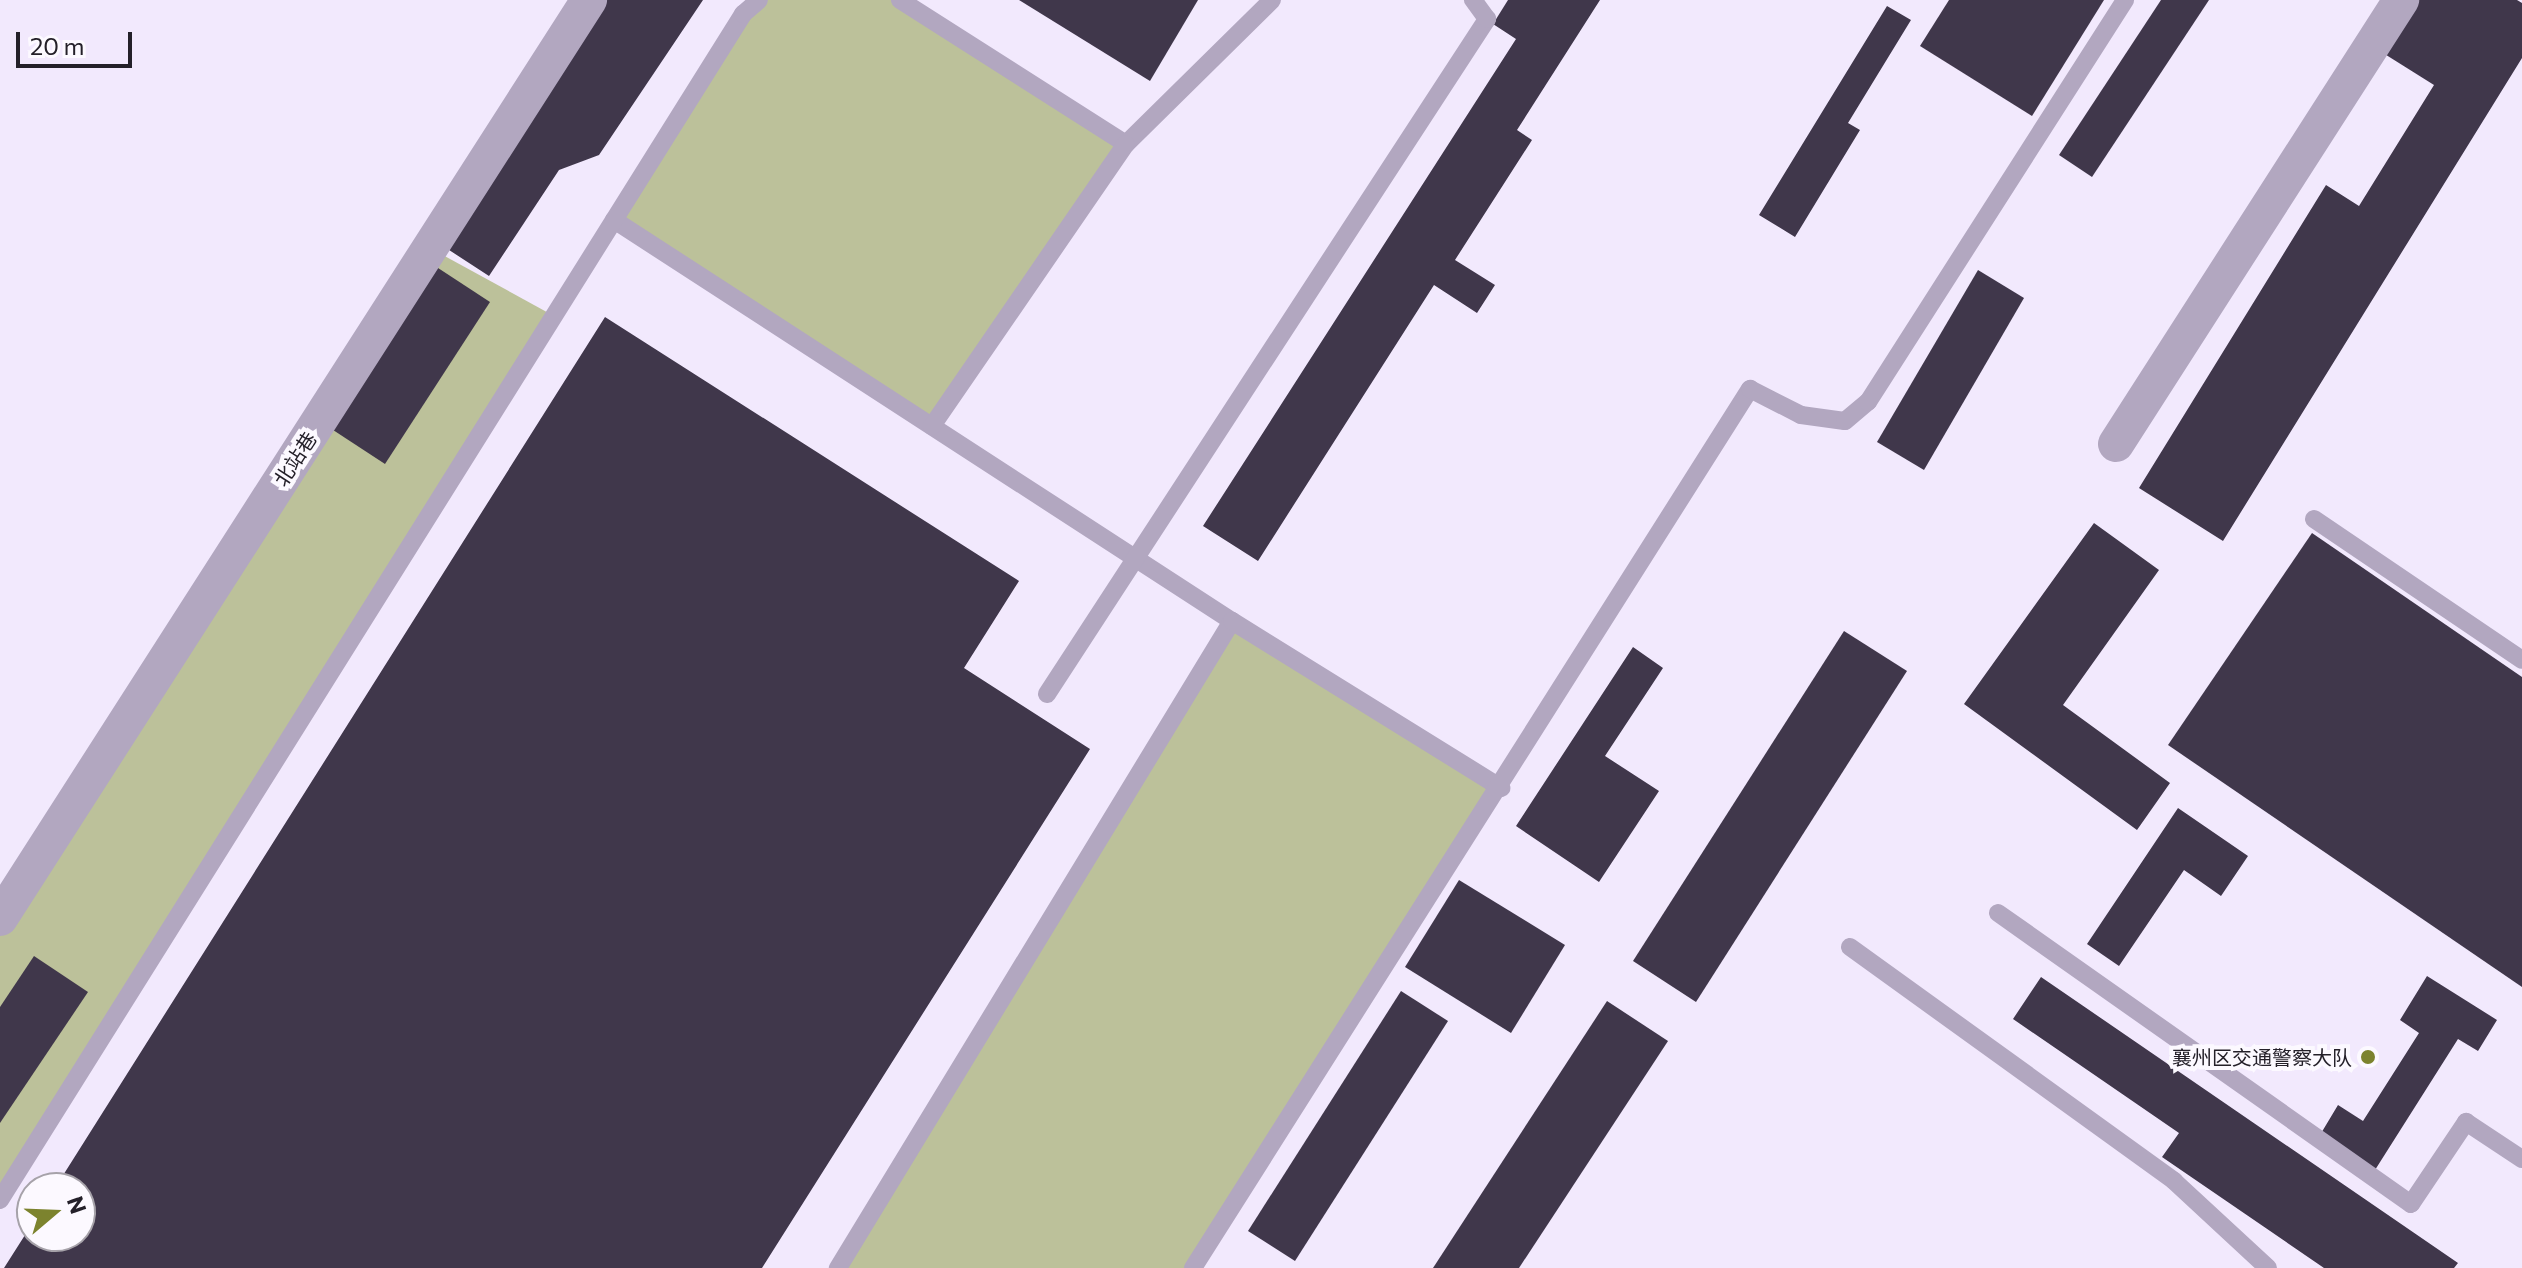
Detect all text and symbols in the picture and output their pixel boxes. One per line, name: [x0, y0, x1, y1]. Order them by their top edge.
scale bar: [20, 16, 136, 66]
text: 20 m: [30, 31, 84, 60]
street label: 北站巷: [269, 427, 321, 491]
place label: 襄州区交通警察大队: [2172, 1045, 2352, 1069]
marker: 襄州区交通警察大队: [2359, 1048, 2377, 1066]
north arrow: [16, 1172, 96, 1252]
text: N: [62, 1192, 93, 1217]

